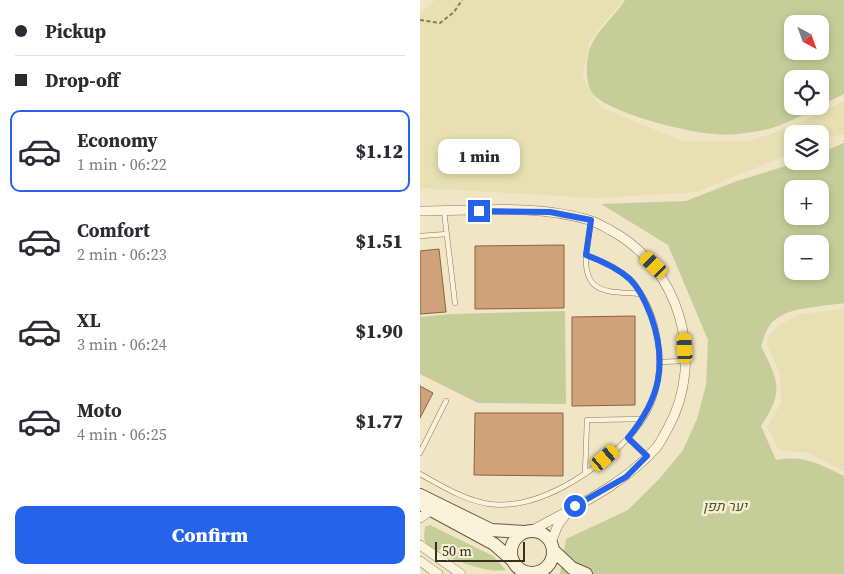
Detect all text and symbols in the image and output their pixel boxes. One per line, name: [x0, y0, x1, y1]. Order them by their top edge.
north arrow: [784, 15, 829, 60]
map controls: [784, 15, 829, 280]
text: Pickup: [45, 18, 106, 44]
text: Drop-off: [45, 67, 119, 93]
button: locate: [784, 70, 829, 115]
button: layers: [784, 125, 829, 170]
text: Economy: [77, 127, 158, 153]
icon: car: [17, 129, 62, 174]
text: $1.12: [355, 138, 403, 164]
callout: 1 min: [438, 138, 520, 174]
text: 1 min: [458, 145, 500, 167]
text: 1 min · 06:22: [77, 153, 167, 175]
button: +: [784, 180, 829, 225]
route end: [468, 200, 490, 222]
text: Comfort: [77, 217, 150, 243]
icon: car: [17, 219, 62, 264]
text: $1.51: [355, 228, 403, 254]
button: −: [784, 235, 829, 280]
text: 2 min · 06:23: [77, 243, 167, 265]
car: [638, 249, 670, 281]
text: XL: [77, 307, 100, 333]
icon: car: [17, 309, 62, 354]
text: $1.90: [355, 318, 403, 344]
text: 3 min · 06:24: [77, 333, 167, 355]
car: [676, 333, 693, 363]
text: Moto: [77, 397, 122, 423]
icon: car: [17, 399, 62, 444]
text: $1.77: [355, 408, 403, 434]
text: 4 min · 06:25: [77, 423, 167, 445]
car: [588, 443, 621, 473]
route start: [564, 495, 586, 517]
park label: יער תפן: [703, 496, 749, 516]
button: Confirm: [15, 506, 405, 564]
scale bar: [435, 539, 525, 562]
text: 50 m: [442, 541, 472, 561]

